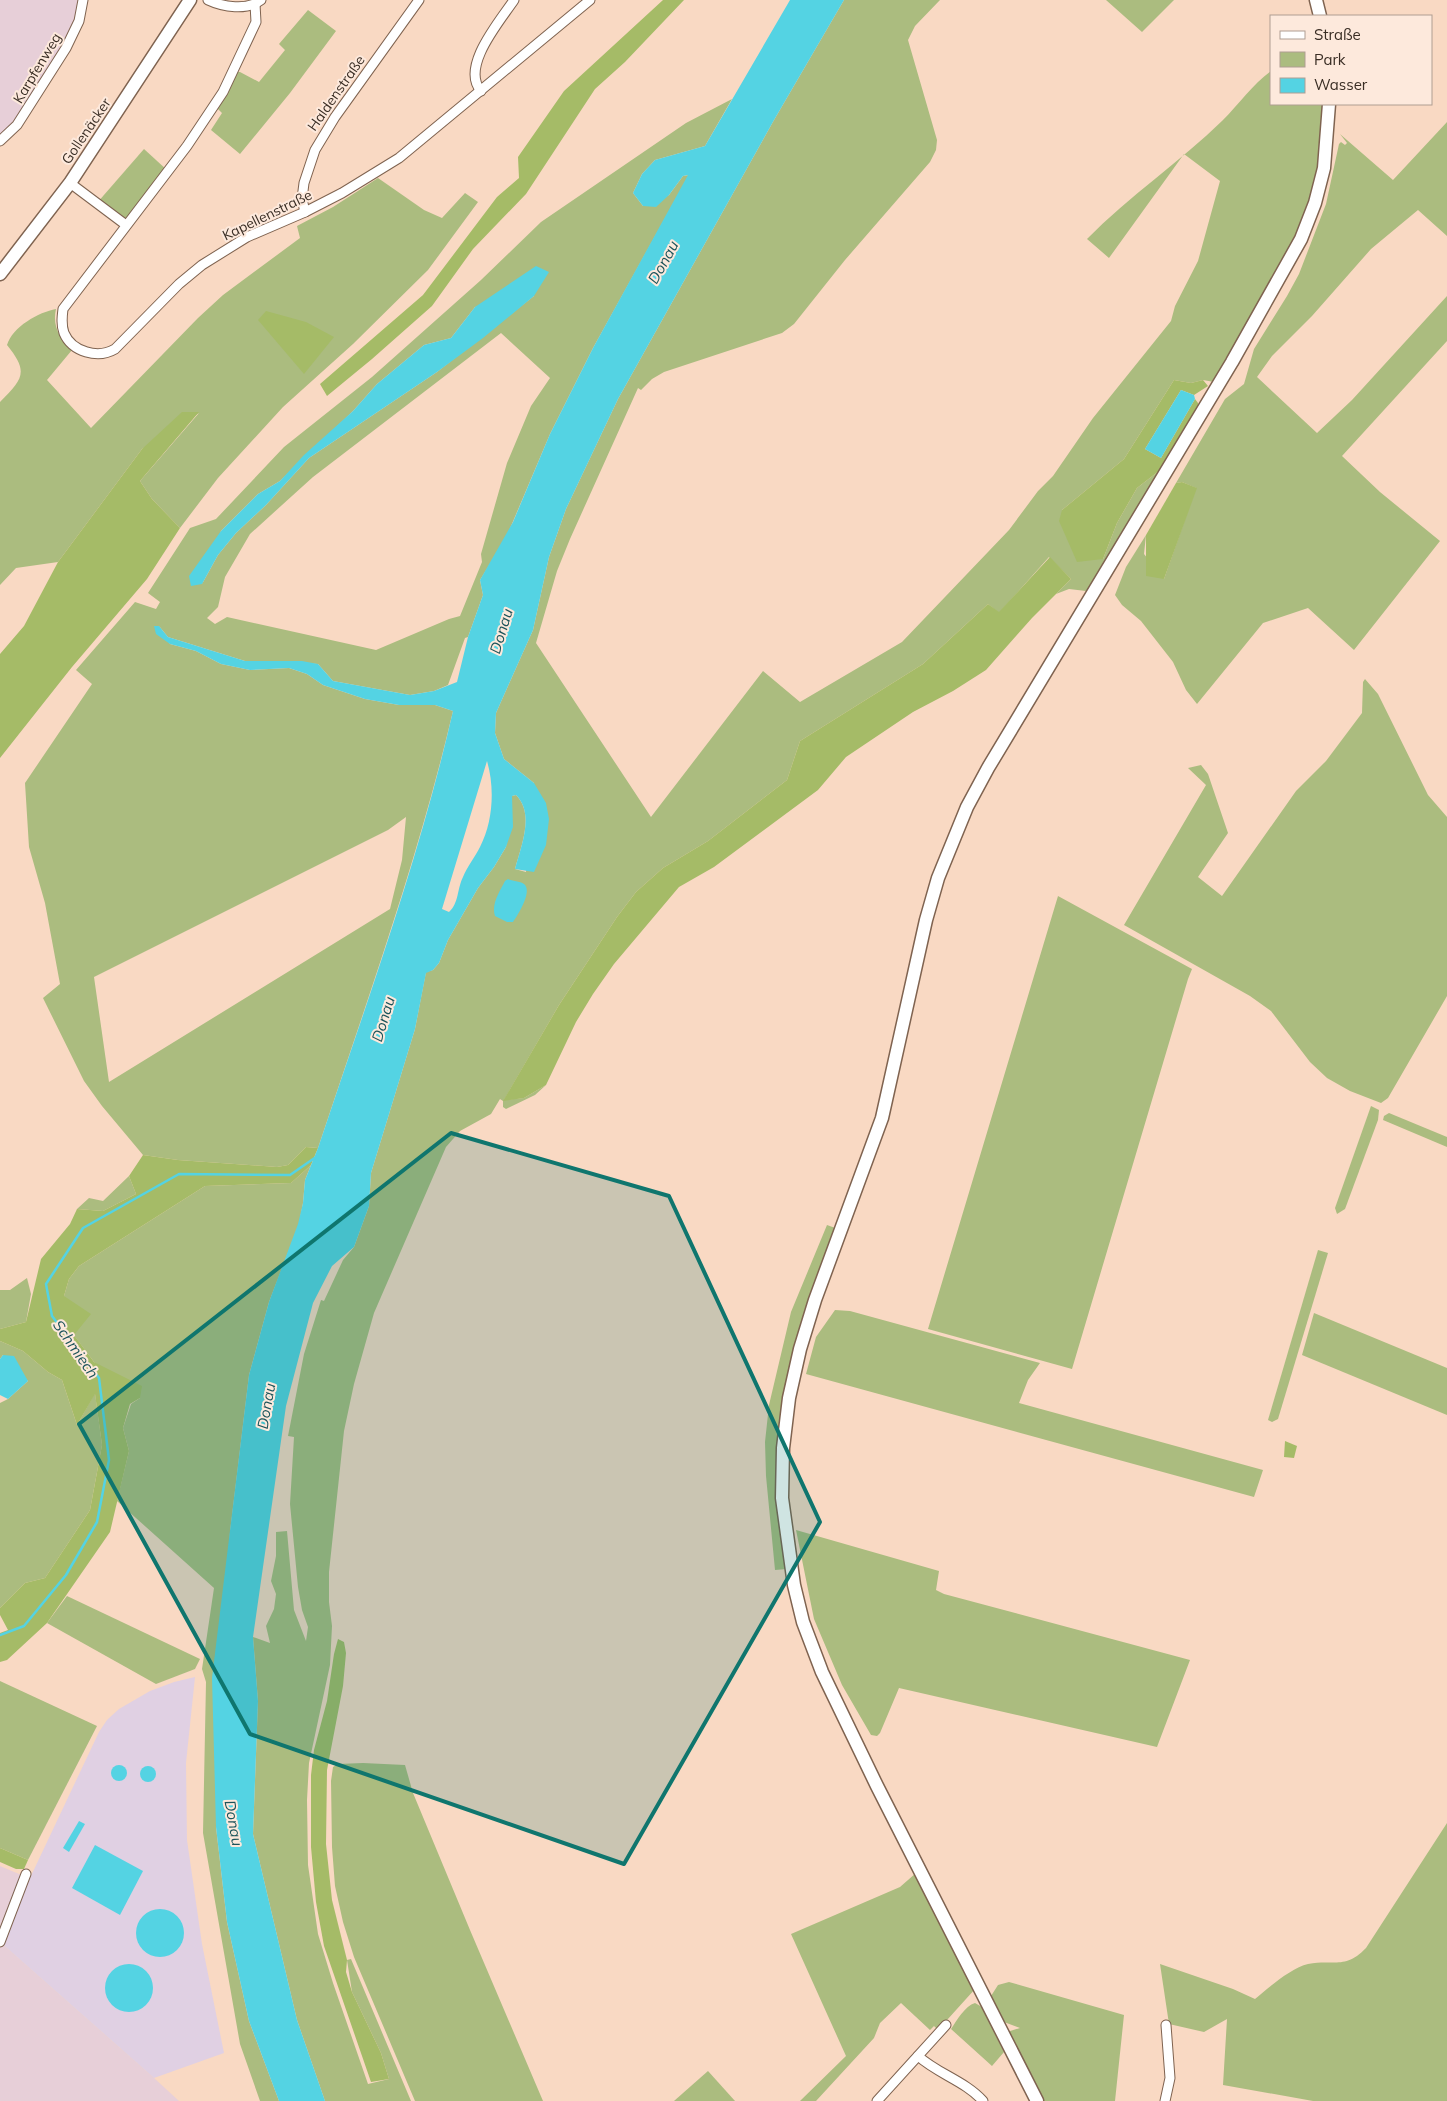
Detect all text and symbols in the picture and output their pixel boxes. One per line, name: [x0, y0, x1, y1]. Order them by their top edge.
legend: [1270, 15, 1432, 105]
text: Straße: [1314, 25, 1361, 44]
street label: Karpfenweg: [9, 29, 65, 107]
text: Park: [1314, 50, 1346, 69]
street label: Haldenstraße: [303, 52, 369, 134]
text: Wasser: [1314, 75, 1368, 94]
street label: Gollenäcker: [57, 94, 115, 167]
street label: Kapellenstraße: [219, 186, 315, 244]
water label: Donau: [643, 237, 683, 287]
water label: Donau: [485, 606, 517, 656]
water label: Donau: [367, 994, 399, 1044]
water label: Schmiech: [49, 1316, 103, 1382]
water label: Donau: [253, 1381, 279, 1430]
water label: Donau: [221, 1799, 247, 1848]

